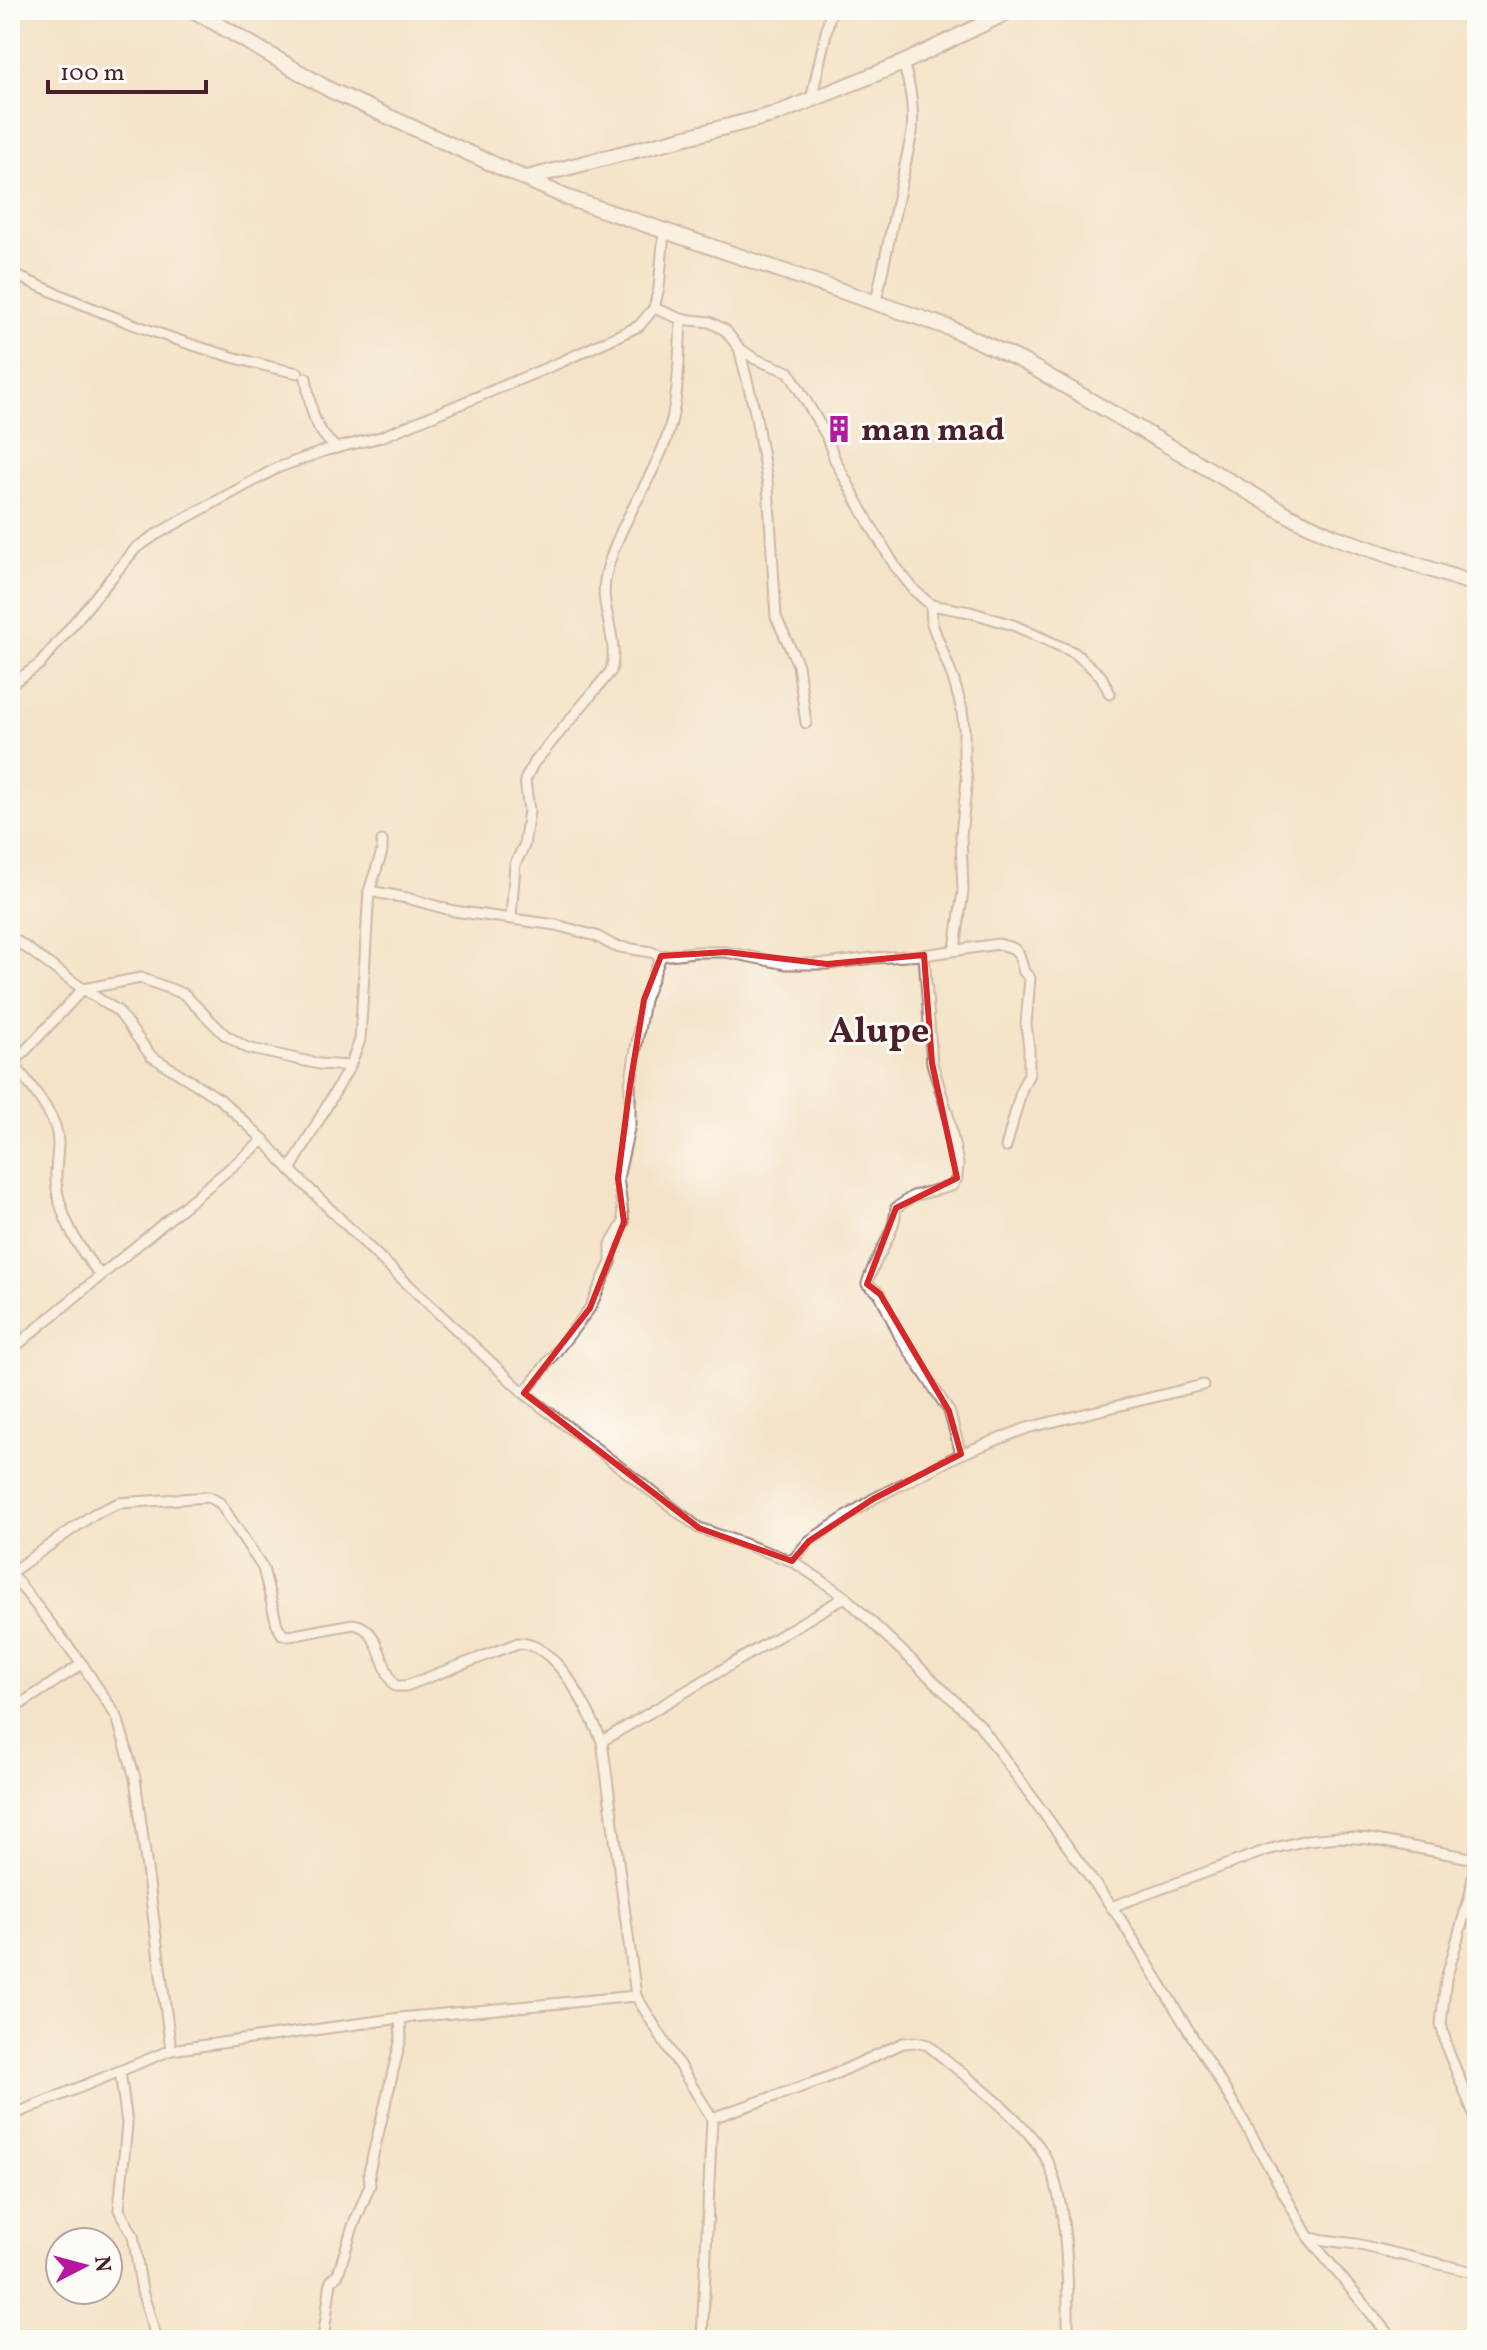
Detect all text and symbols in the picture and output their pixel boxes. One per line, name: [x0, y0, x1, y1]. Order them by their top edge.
scale bar: [48, 44, 206, 94]
text: 100 m: [60, 57, 125, 91]
place label: man mad: [861, 410, 1005, 454]
building icon: man mad: [824, 414, 854, 444]
district label: Alupe: [829, 1008, 929, 1058]
north arrow: [44, 2226, 124, 2306]
text: N: [85, 2255, 118, 2274]

